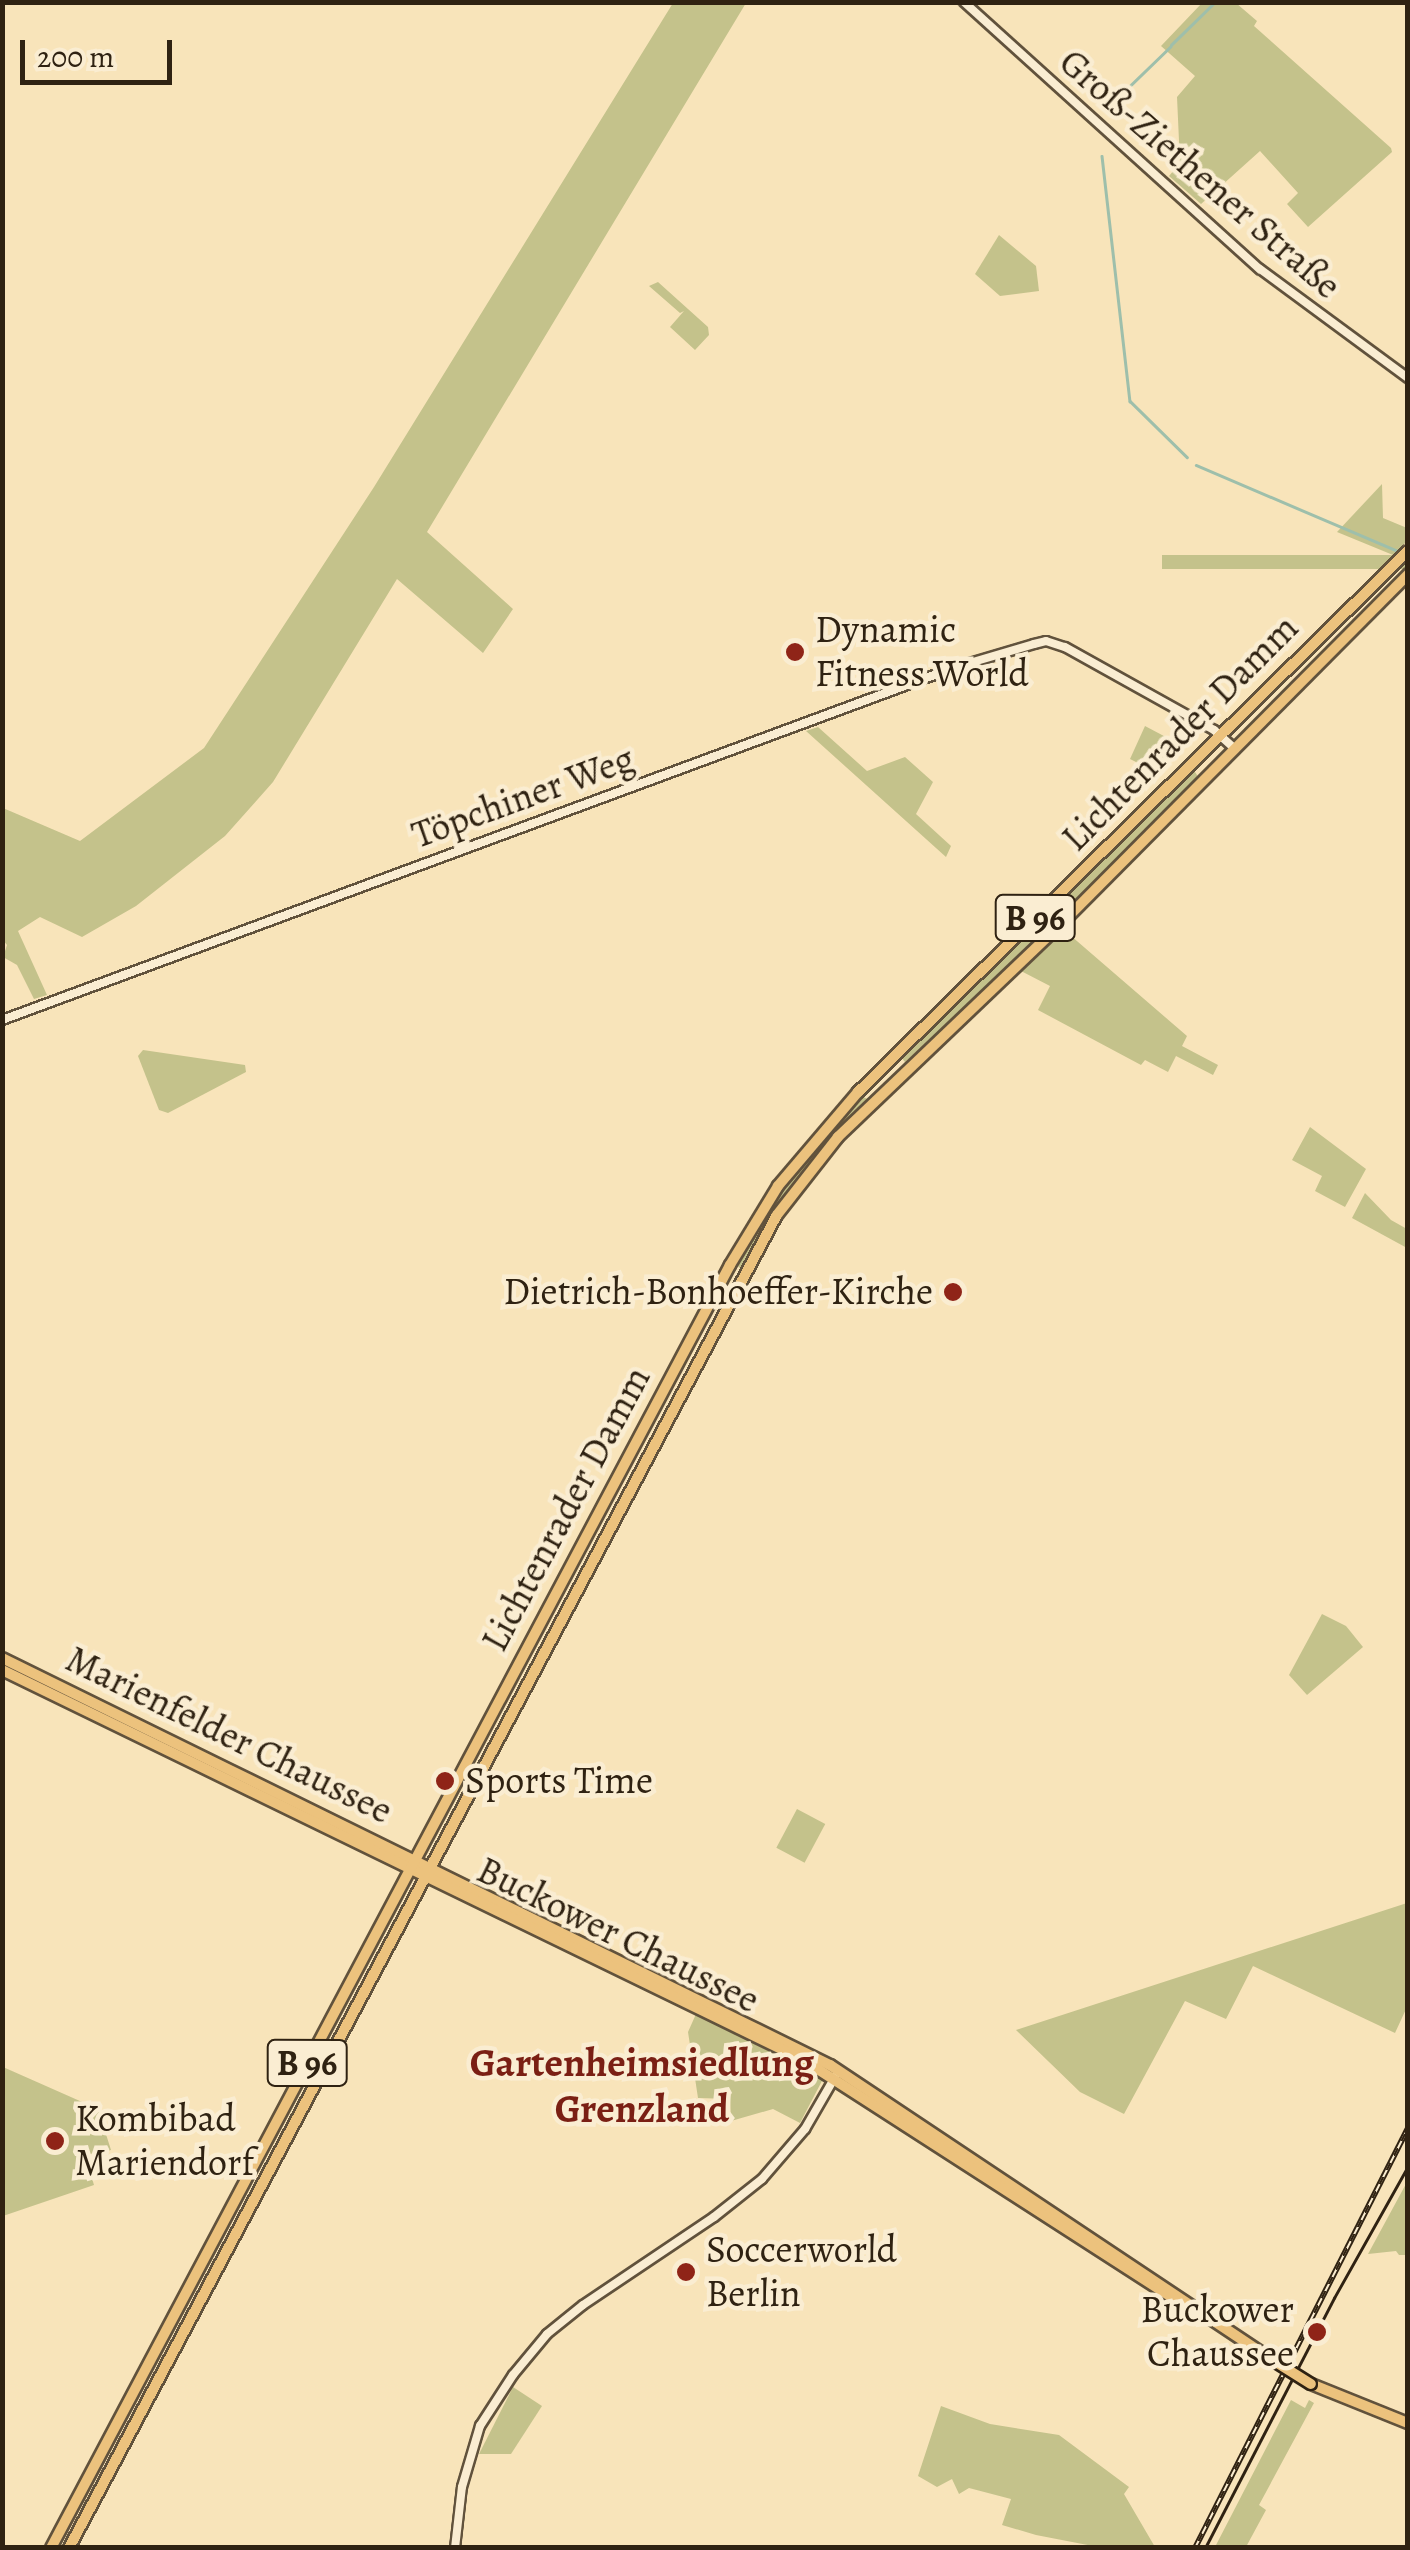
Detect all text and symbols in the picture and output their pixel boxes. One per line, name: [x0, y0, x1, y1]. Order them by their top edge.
scale bar: [25, 20, 178, 82]
text: 200 m: [37, 37, 114, 77]
street label: Groß-Ziethener Straße: [1050, 39, 1350, 309]
street label: Lichtenrader Damm: [1052, 605, 1308, 861]
place label: Dynamic Fitness World: [815, 607, 1029, 696]
marker: Dynamic Fitness World: [784, 641, 806, 663]
street label: Töpchiner Weg: [406, 736, 640, 858]
road number: B 96: [992, 888, 1078, 948]
place label: Dietrich-Bonhoeffer-Kirche: [503, 1269, 933, 1315]
marker: Dietrich-Bonhoeffer-Kirche: [942, 1281, 964, 1303]
street label: Lichtenrader Damm: [472, 1359, 660, 1659]
street label: Marienfelder Chaussee: [58, 1636, 400, 1834]
place label: Sports Time: [465, 1758, 653, 1804]
marker: Sports Time: [434, 1770, 456, 1792]
street label: Buckower Chaussee: [470, 1847, 766, 2023]
road number: B 96: [264, 2033, 350, 2093]
district label: Gartenheimsiedlung Grenzland: [470, 2039, 814, 2133]
place label: Kombibad Mariendorf: [75, 2096, 254, 2186]
marker: Kombibad Mariendorf: [44, 2130, 66, 2152]
place label: Soccerworld Berlin: [706, 2227, 897, 2316]
marker: Soccerworld Berlin: [675, 2261, 697, 2283]
place label: Buckower Chaussee: [1140, 2287, 1294, 2376]
marker: Buckower Chaussee: [1304, 2319, 1330, 2345]

